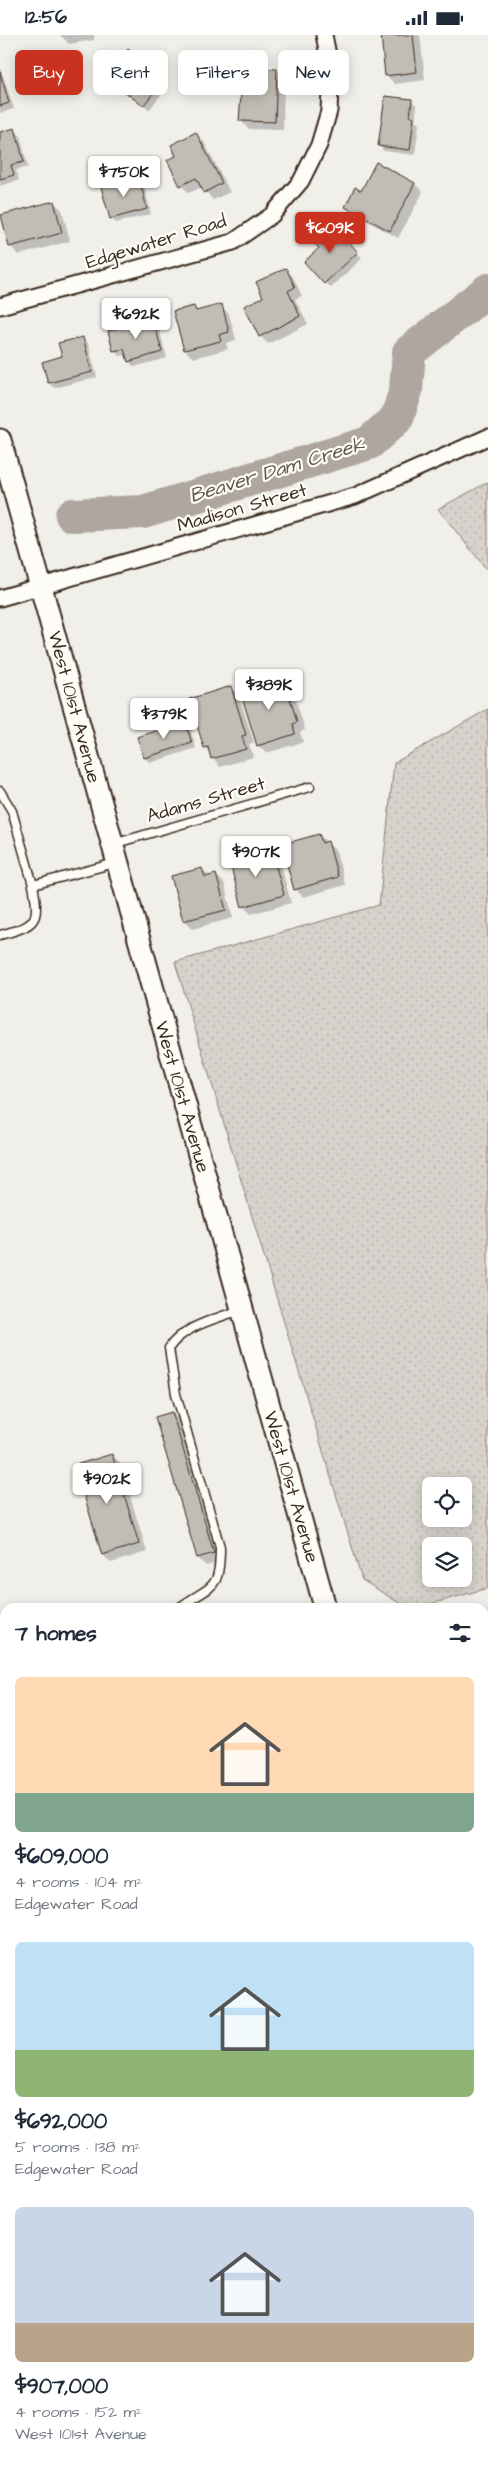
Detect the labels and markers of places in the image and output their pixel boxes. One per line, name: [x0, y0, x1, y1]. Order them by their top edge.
pin: $750K: [89, 155, 159, 198]
pin: $609K: [295, 211, 365, 254]
pin: $692K: [101, 297, 171, 340]
pin: $389K: [234, 669, 304, 711]
pin: $379K: [129, 697, 199, 740]
pin: $907K: [221, 835, 291, 878]
pin: $902K: [72, 1463, 142, 1505]

